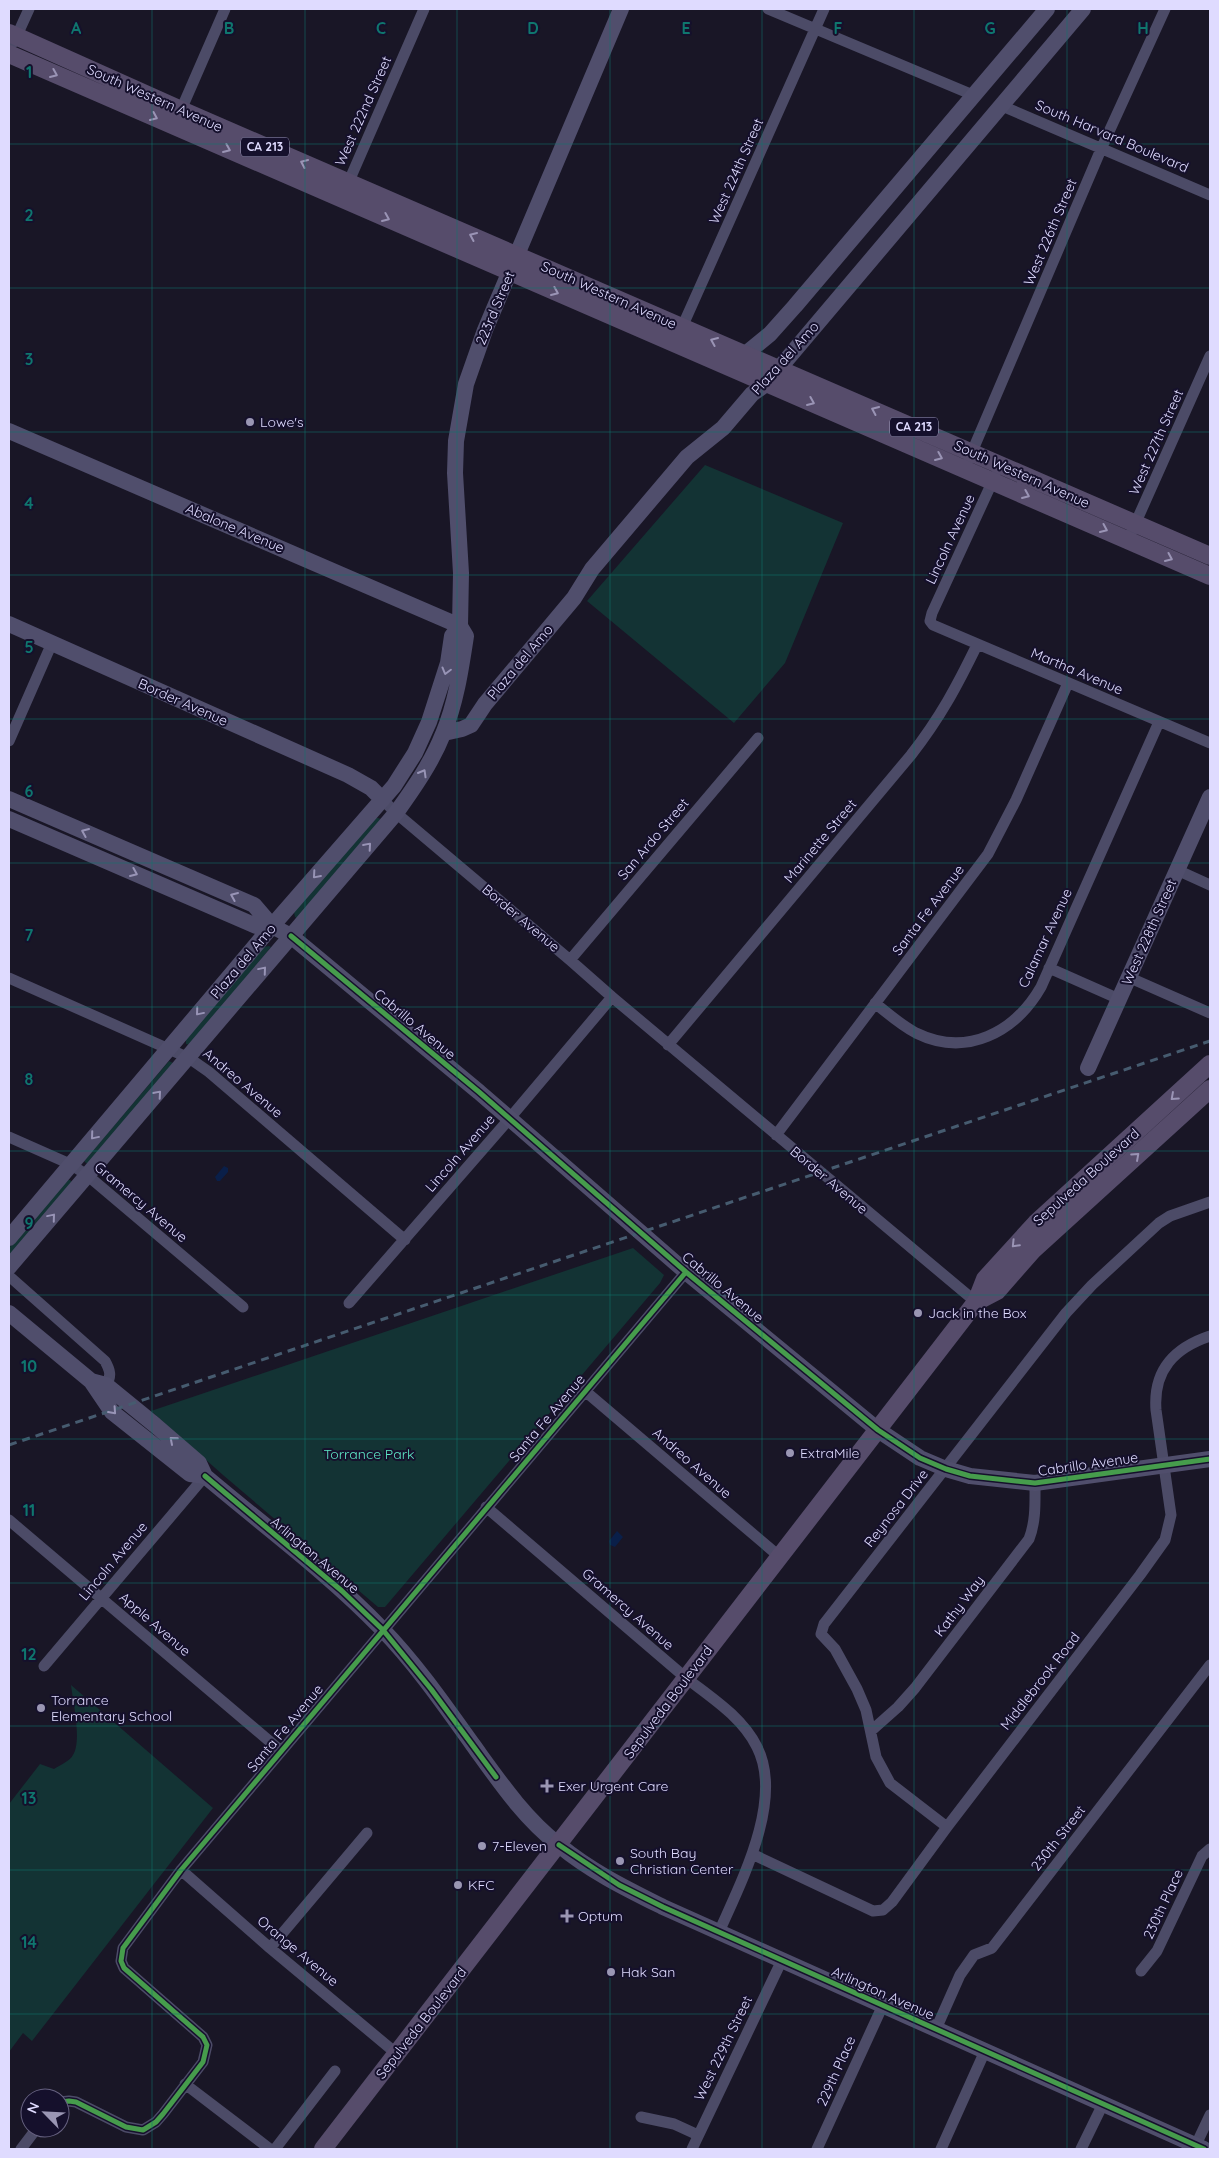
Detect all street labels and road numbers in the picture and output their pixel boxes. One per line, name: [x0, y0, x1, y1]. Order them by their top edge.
street label: West 222nd Street: [331, 53, 395, 169]
street label: South Western Avenue: [84, 60, 226, 136]
street label: South Harvard Boulevard: [1033, 96, 1191, 176]
street label: West 224th Street: [705, 115, 767, 227]
road number: CA 213: [241, 138, 289, 156]
street label: West 226th Street: [1019, 176, 1081, 288]
street label: South Western Avenue: [538, 257, 680, 333]
street label: 223rd Street: [471, 268, 519, 348]
street label: Plaza del Amo: [747, 318, 823, 398]
street label: West 227th Street: [1125, 386, 1187, 498]
road number: CA 213: [890, 418, 938, 437]
street label: South Western Avenue: [951, 436, 1093, 512]
street label: Lincoln Avenue: [921, 491, 979, 587]
street label: Abalone Avenue: [183, 499, 287, 557]
street label: Plaza del Amo: [483, 621, 557, 703]
street label: Martha Avenue: [1028, 644, 1126, 699]
street label: Border Avenue: [135, 674, 231, 730]
street label: San Ardo Street: [614, 794, 693, 884]
street label: Marinette Street: [780, 795, 860, 887]
street label: Santa Fe Avenue: [888, 861, 968, 959]
street label: West 228th Street: [1118, 876, 1181, 988]
street label: Border Avenue: [478, 880, 564, 956]
street label: Calamar Avenue: [1014, 885, 1076, 991]
street label: Plaza del Amo: [206, 920, 280, 1002]
street label: Cabrillo Avenue: [371, 985, 460, 1063]
street label: Andreo Avenue: [199, 1044, 287, 1122]
street label: Lincoln Avenue: [421, 1110, 499, 1196]
street label: Sepulveda Boulevard: [1029, 1124, 1143, 1230]
street label: Border Avenue: [786, 1142, 872, 1218]
street label: Gramercy Avenue: [91, 1158, 191, 1246]
street label: Cabrillo Avenue: [679, 1248, 768, 1326]
street label: Santa Fe Avenue: [505, 1370, 589, 1465]
street label: Andreo Avenue: [649, 1424, 735, 1502]
street label: Cabrillo Avenue: [1037, 1448, 1139, 1480]
street label: Reynosa Drive: [860, 1465, 932, 1551]
street label: Arlington Avenue: [267, 1513, 363, 1597]
street label: Lincoln Avenue: [75, 1518, 151, 1604]
street label: Gramercy Avenue: [578, 1564, 678, 1654]
street label: Kathy Way: [930, 1572, 988, 1640]
street label: Apple Avenue: [116, 1588, 194, 1660]
street label: Middlebrook Road: [996, 1629, 1084, 1733]
street label: Sepulveda Boulevard: [620, 1642, 716, 1762]
street label: Santa Fe Avenue: [243, 1680, 327, 1775]
street label: 230th Street: [1027, 1801, 1089, 1874]
street label: 230th Place: [1139, 1866, 1187, 1942]
street label: Orange Avenue: [254, 1912, 342, 1990]
street label: Arlington Avenue: [829, 1962, 937, 2024]
street label: Sepulveda Boulevard: [372, 1963, 470, 2083]
street label: West 229th Street: [690, 1992, 756, 2103]
street label: 229th Place: [813, 2033, 860, 2109]

